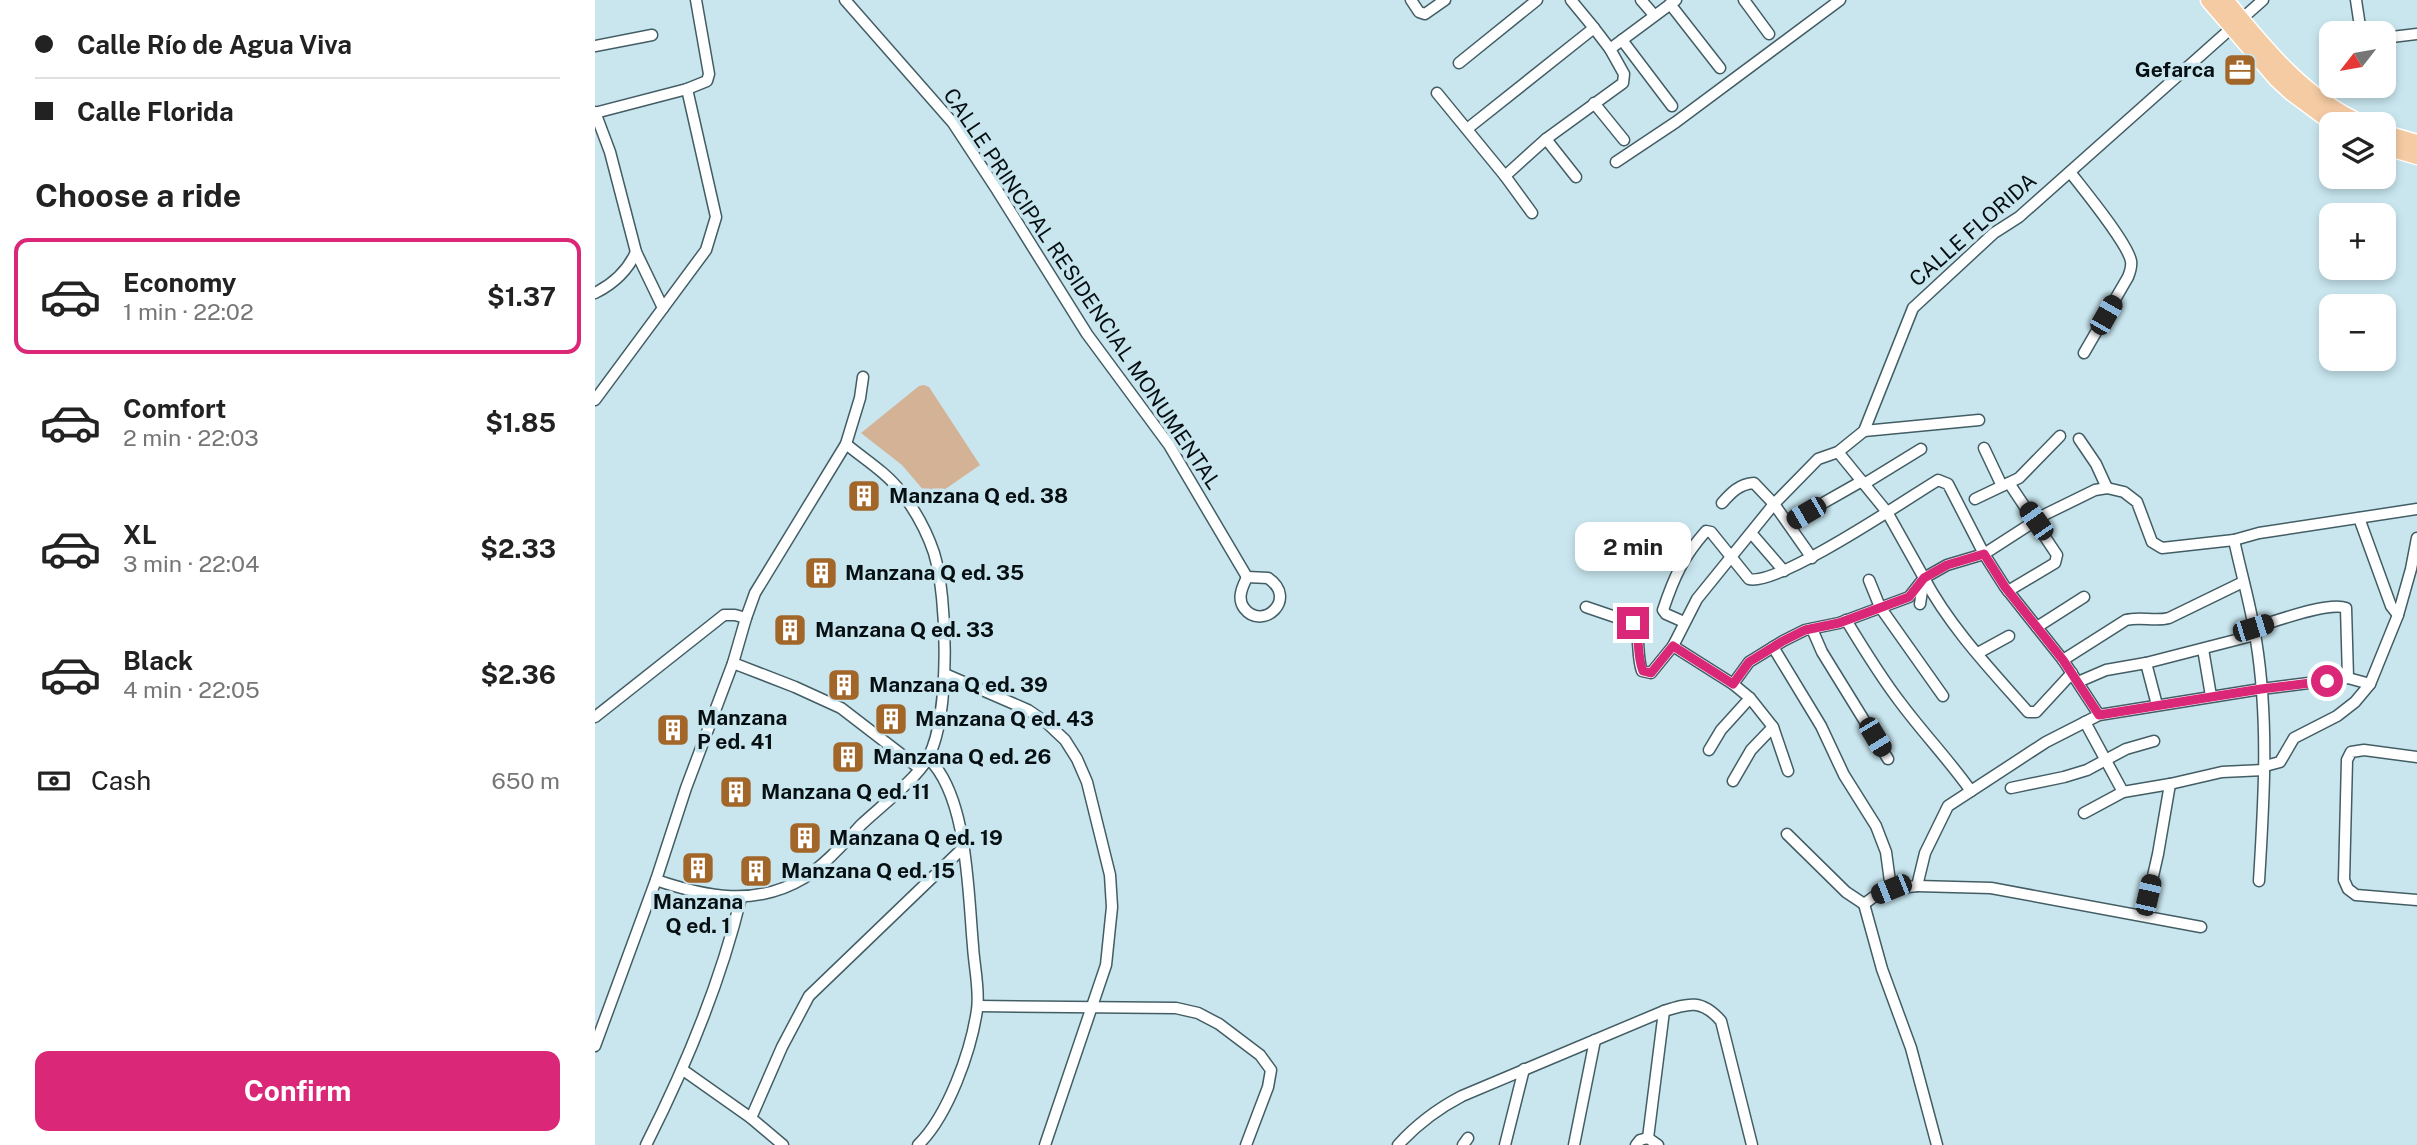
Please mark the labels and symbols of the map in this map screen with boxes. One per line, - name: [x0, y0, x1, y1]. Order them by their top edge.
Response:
- north arrow: [2319, 21, 2396, 98]
- office icon: Gefarca: [2221, 51, 2259, 89]
- place label: Gefarca: [2135, 57, 2215, 82]
- street label: CALLE PRINCIPAL RESIDENCIAL MONUMENTAL: [938, 83, 1227, 494]
- street label: CALLE FLORIDA: [1904, 168, 2041, 292]
- car: [2087, 292, 2126, 338]
- building icon: Manzana Q ed. 38: [845, 477, 883, 515]
- place label: Manzana Q ed. 38: [889, 483, 1068, 508]
- car: [1783, 493, 1830, 533]
- car: [2016, 498, 2057, 544]
- callout: 2 min: [1575, 522, 1691, 570]
- building icon: Manzana Q ed. 35: [802, 554, 840, 592]
- place label: Manzana Q ed. 35: [845, 560, 1024, 585]
- route end: [1617, 607, 1649, 639]
- building icon: Manzana Q ed. 33: [771, 611, 809, 649]
- car: [2230, 612, 2277, 644]
- place label: Manzana Q ed. 33: [815, 617, 994, 642]
- route start: [2311, 665, 2343, 697]
- building icon: Manzana Q ed. 39: [825, 666, 863, 704]
- place label: Manzana Q ed. 39: [869, 672, 1048, 697]
- building icon: Manzana Q ed. 43: [872, 700, 910, 738]
- place label: Manzana P ed. 41: [697, 705, 787, 754]
- place label: Manzana Q ed. 43: [915, 706, 1094, 731]
- building icon: Manzana P ed. 41: [654, 711, 692, 749]
- car: [1856, 714, 1895, 760]
- building icon: Manzana Q ed. 26: [829, 738, 867, 776]
- place label: Manzana Q ed. 26: [873, 744, 1051, 769]
- building icon: Manzana Q ed. 11: [717, 773, 755, 811]
- place label: Manzana Q ed. 11: [761, 779, 930, 804]
- building icon: Manzana Q ed. 19: [786, 819, 824, 857]
- place label: Manzana Q ed. 19: [829, 825, 1003, 850]
- building icon: Manzana Q ed. 1: [679, 849, 717, 887]
- building icon: Manzana Q ed. 15: [737, 852, 775, 890]
- place label: Manzana Q ed. 15: [781, 858, 955, 883]
- car: [1868, 871, 1915, 907]
- car: [2134, 872, 2163, 918]
- place label: Manzana Q ed. 1: [653, 889, 743, 938]

